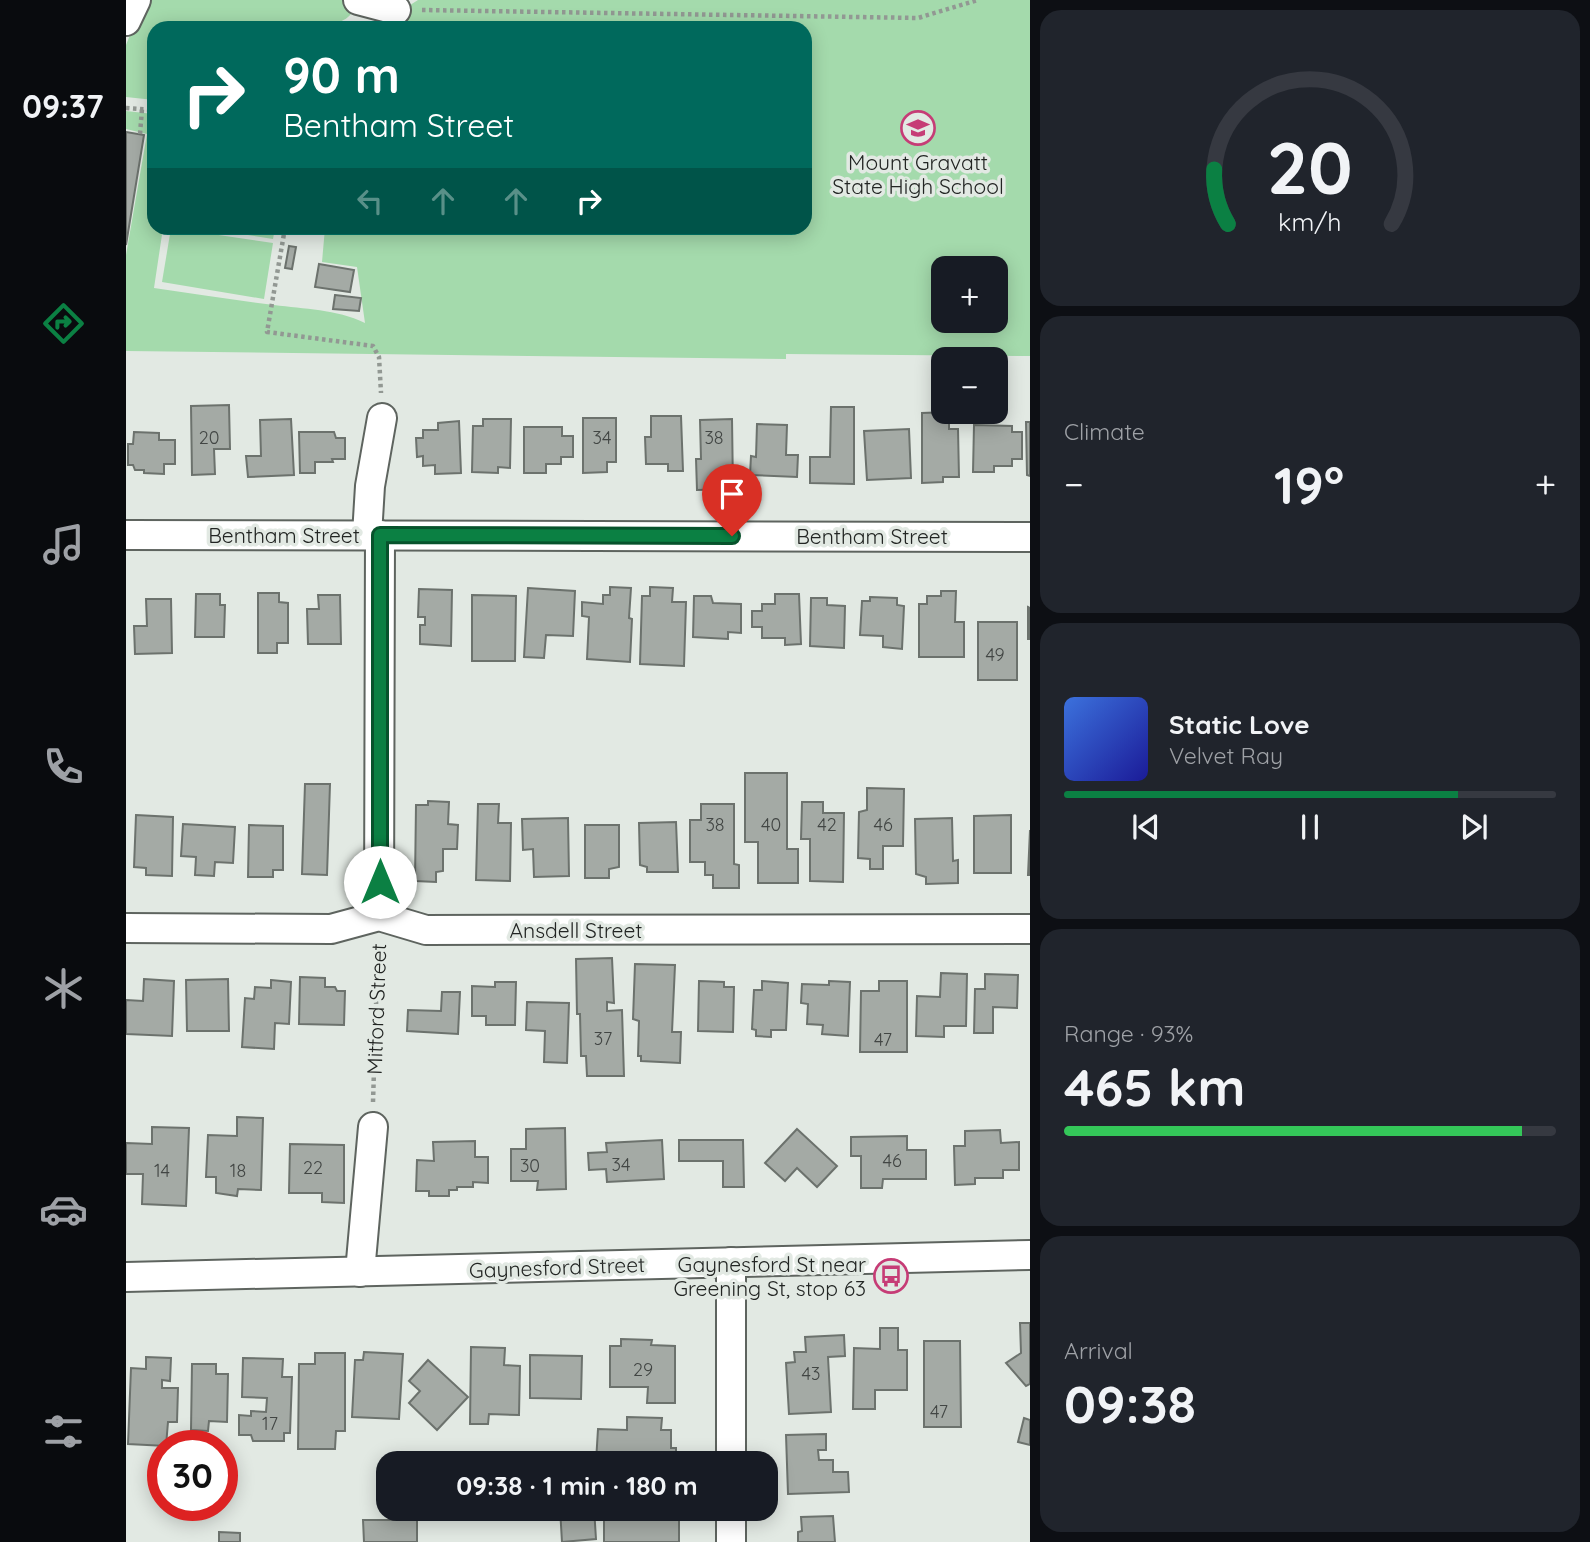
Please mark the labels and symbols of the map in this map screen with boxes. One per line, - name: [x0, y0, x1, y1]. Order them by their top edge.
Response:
- school or university icon: Mount Gravatt State High School: [899, 109, 937, 147]
- place label: Mount Gravatt State High School: [832, 149, 1004, 199]
- house number: 20: [199, 426, 219, 449]
- house number: 34: [593, 426, 611, 449]
- house number: 38: [704, 426, 724, 449]
- pin: [702, 464, 762, 536]
- street label: Bentham Street: [208, 522, 360, 548]
- street label: Bentham Street: [796, 523, 948, 549]
- house number: 49: [985, 643, 1005, 666]
- house number: 38: [705, 813, 725, 836]
- house number: 40: [761, 813, 781, 836]
- house number: 42: [817, 813, 837, 836]
- house number: 46: [873, 813, 893, 836]
- position arrow: [343, 845, 417, 919]
- street label: Ansdell Street: [510, 917, 642, 943]
- street label: Mitford Street: [361, 943, 391, 1075]
- house number: 37: [594, 1027, 612, 1050]
- house number: 47: [874, 1028, 892, 1051]
- house number: 46: [882, 1149, 902, 1172]
- house number: 34: [612, 1153, 630, 1176]
- house number: 30: [520, 1154, 540, 1177]
- house number: 22: [303, 1156, 323, 1179]
- house number: 14: [154, 1159, 170, 1182]
- house number: 18: [230, 1159, 246, 1182]
- street label: Gaynesford Street: [468, 1251, 646, 1283]
- place label: Gaynesford St near Greening St, stop 63: [673, 1251, 866, 1301]
- bus stop icon: Gaynesford St near Greening St, stop 63: [872, 1257, 910, 1295]
- house number: 29: [633, 1358, 653, 1381]
- house number: 43: [802, 1362, 820, 1385]
- house number: 47: [930, 1400, 948, 1423]
- house number: 17: [262, 1412, 278, 1435]
- speed limit sign: 30: [147, 1430, 238, 1521]

